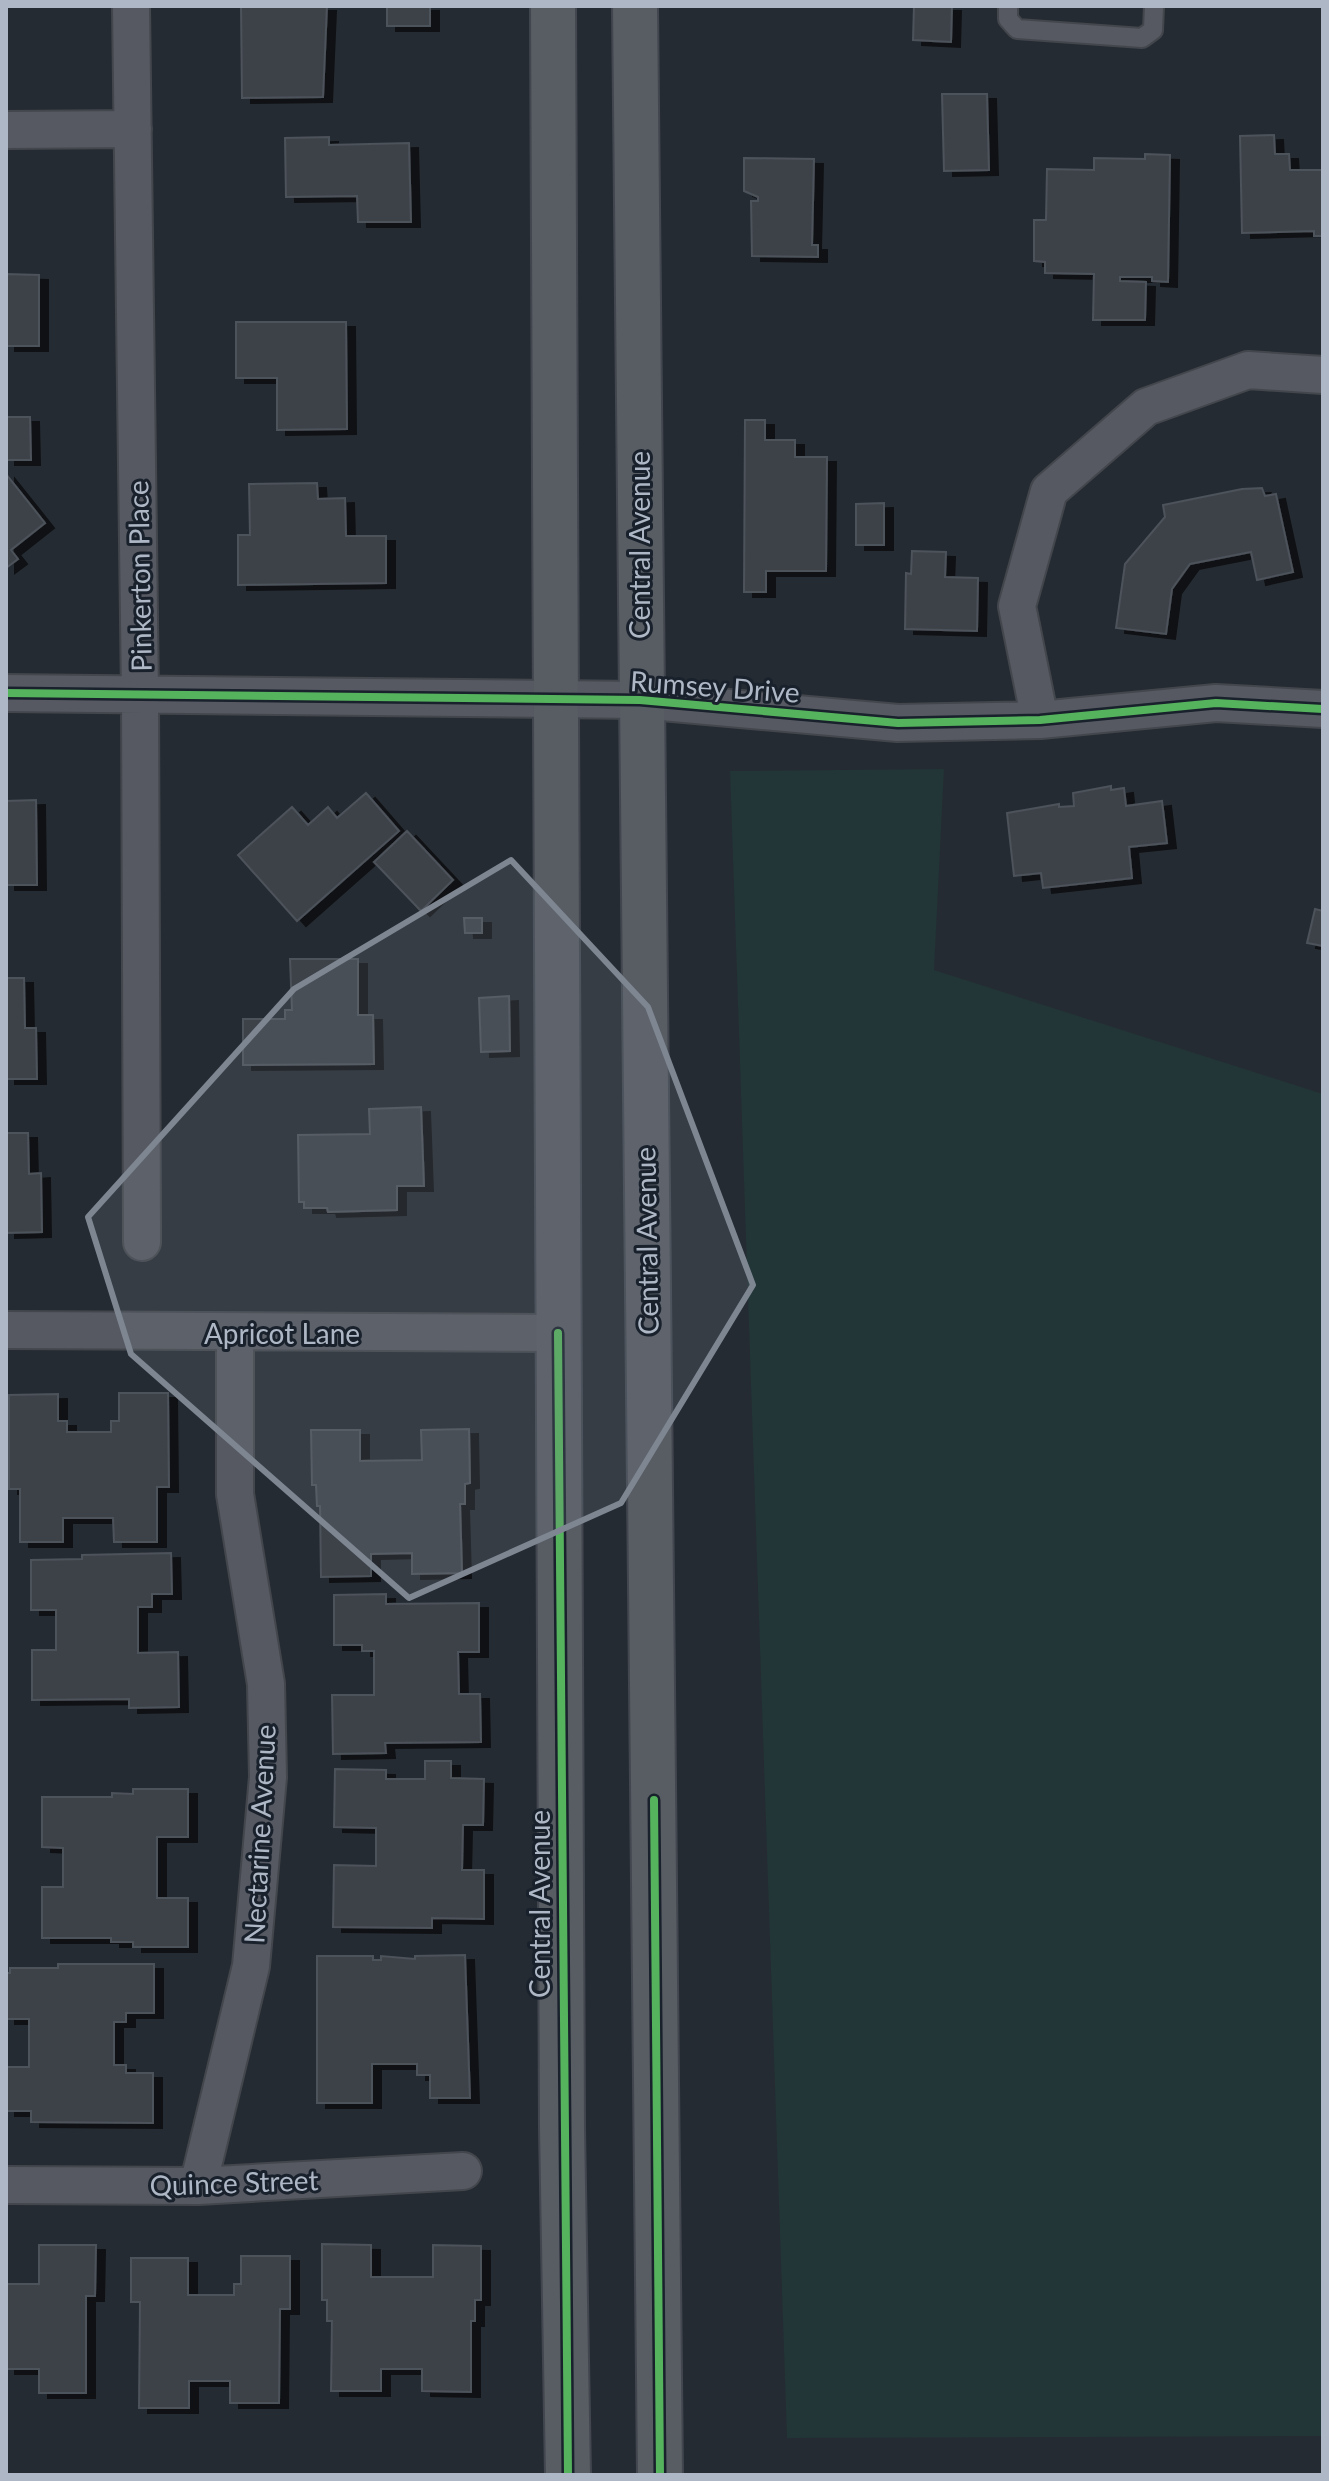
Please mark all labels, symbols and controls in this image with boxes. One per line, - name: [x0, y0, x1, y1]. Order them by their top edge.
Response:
- street label: Central Avenue: [622, 451, 656, 639]
- street label: Pinkerton Place: [120, 480, 158, 672]
- street label: Rumsey Drive: [629, 663, 801, 709]
- street label: Central Avenue: [627, 1147, 665, 1335]
- street label: Apricot Lane: [204, 1316, 360, 1350]
- street label: Nectarine Avenue: [236, 1724, 282, 1944]
- street label: Central Avenue: [522, 1810, 556, 1998]
- street label: Quince Street: [149, 2162, 319, 2202]

